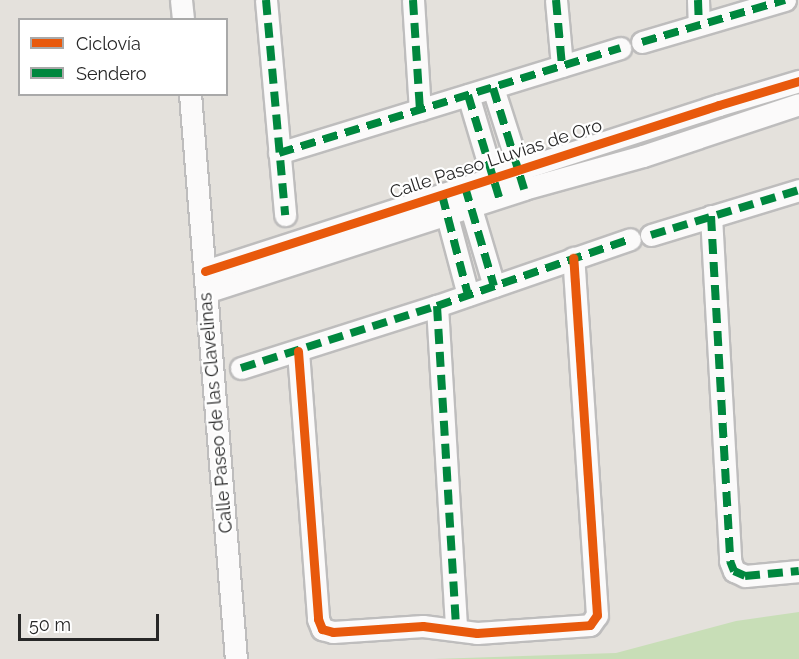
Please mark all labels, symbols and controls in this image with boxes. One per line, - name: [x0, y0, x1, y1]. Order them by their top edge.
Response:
- legend: [18, 18, 228, 96]
- text: Ciclovía: [76, 33, 141, 54]
- text: Sendero: [76, 63, 147, 84]
- street label: Calle Paseo Lluvias de Oro: [387, 114, 605, 204]
- street label: Calle Paseo de las Clavelinas: [195, 292, 237, 534]
- scale bar: [21, 602, 162, 640]
- text: 50 m: [29, 614, 71, 635]

